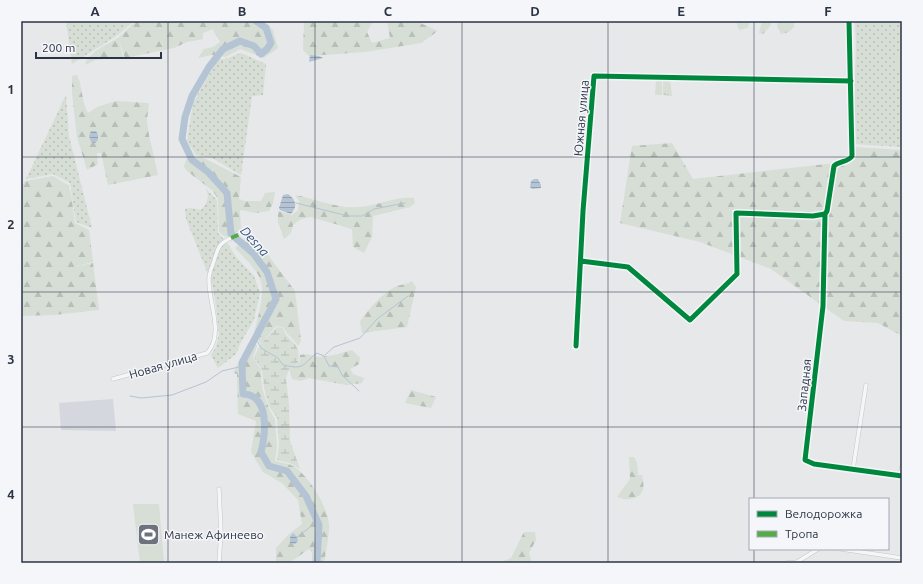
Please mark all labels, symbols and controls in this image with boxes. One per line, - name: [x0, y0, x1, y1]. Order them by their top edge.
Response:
- text: A: [90, 4, 100, 18]
- text: B: [238, 4, 247, 18]
- text: C: [384, 4, 393, 18]
- text: D: [530, 4, 540, 18]
- text: E: [677, 4, 685, 18]
- text: F: [824, 4, 832, 18]
- scale bar: [36, 34, 161, 60]
- text: 200 m: [42, 41, 75, 54]
- street label: Южная улица: [571, 79, 591, 157]
- text: 1: [7, 82, 15, 96]
- text: 2: [7, 217, 15, 231]
- water label: Desna: [238, 223, 272, 259]
- street label: Новая улица: [127, 349, 199, 381]
- text: 3: [7, 352, 15, 366]
- street label: Западная: [795, 358, 813, 412]
- text: 4: [7, 487, 15, 501]
- legend: [749, 498, 889, 550]
- text: Велодорожка: [785, 507, 862, 520]
- sports icon: Манеж Афинеево: [136, 521, 162, 547]
- text: Тропа: [785, 527, 818, 540]
- place label: Манеж Афинеево: [164, 528, 264, 541]

